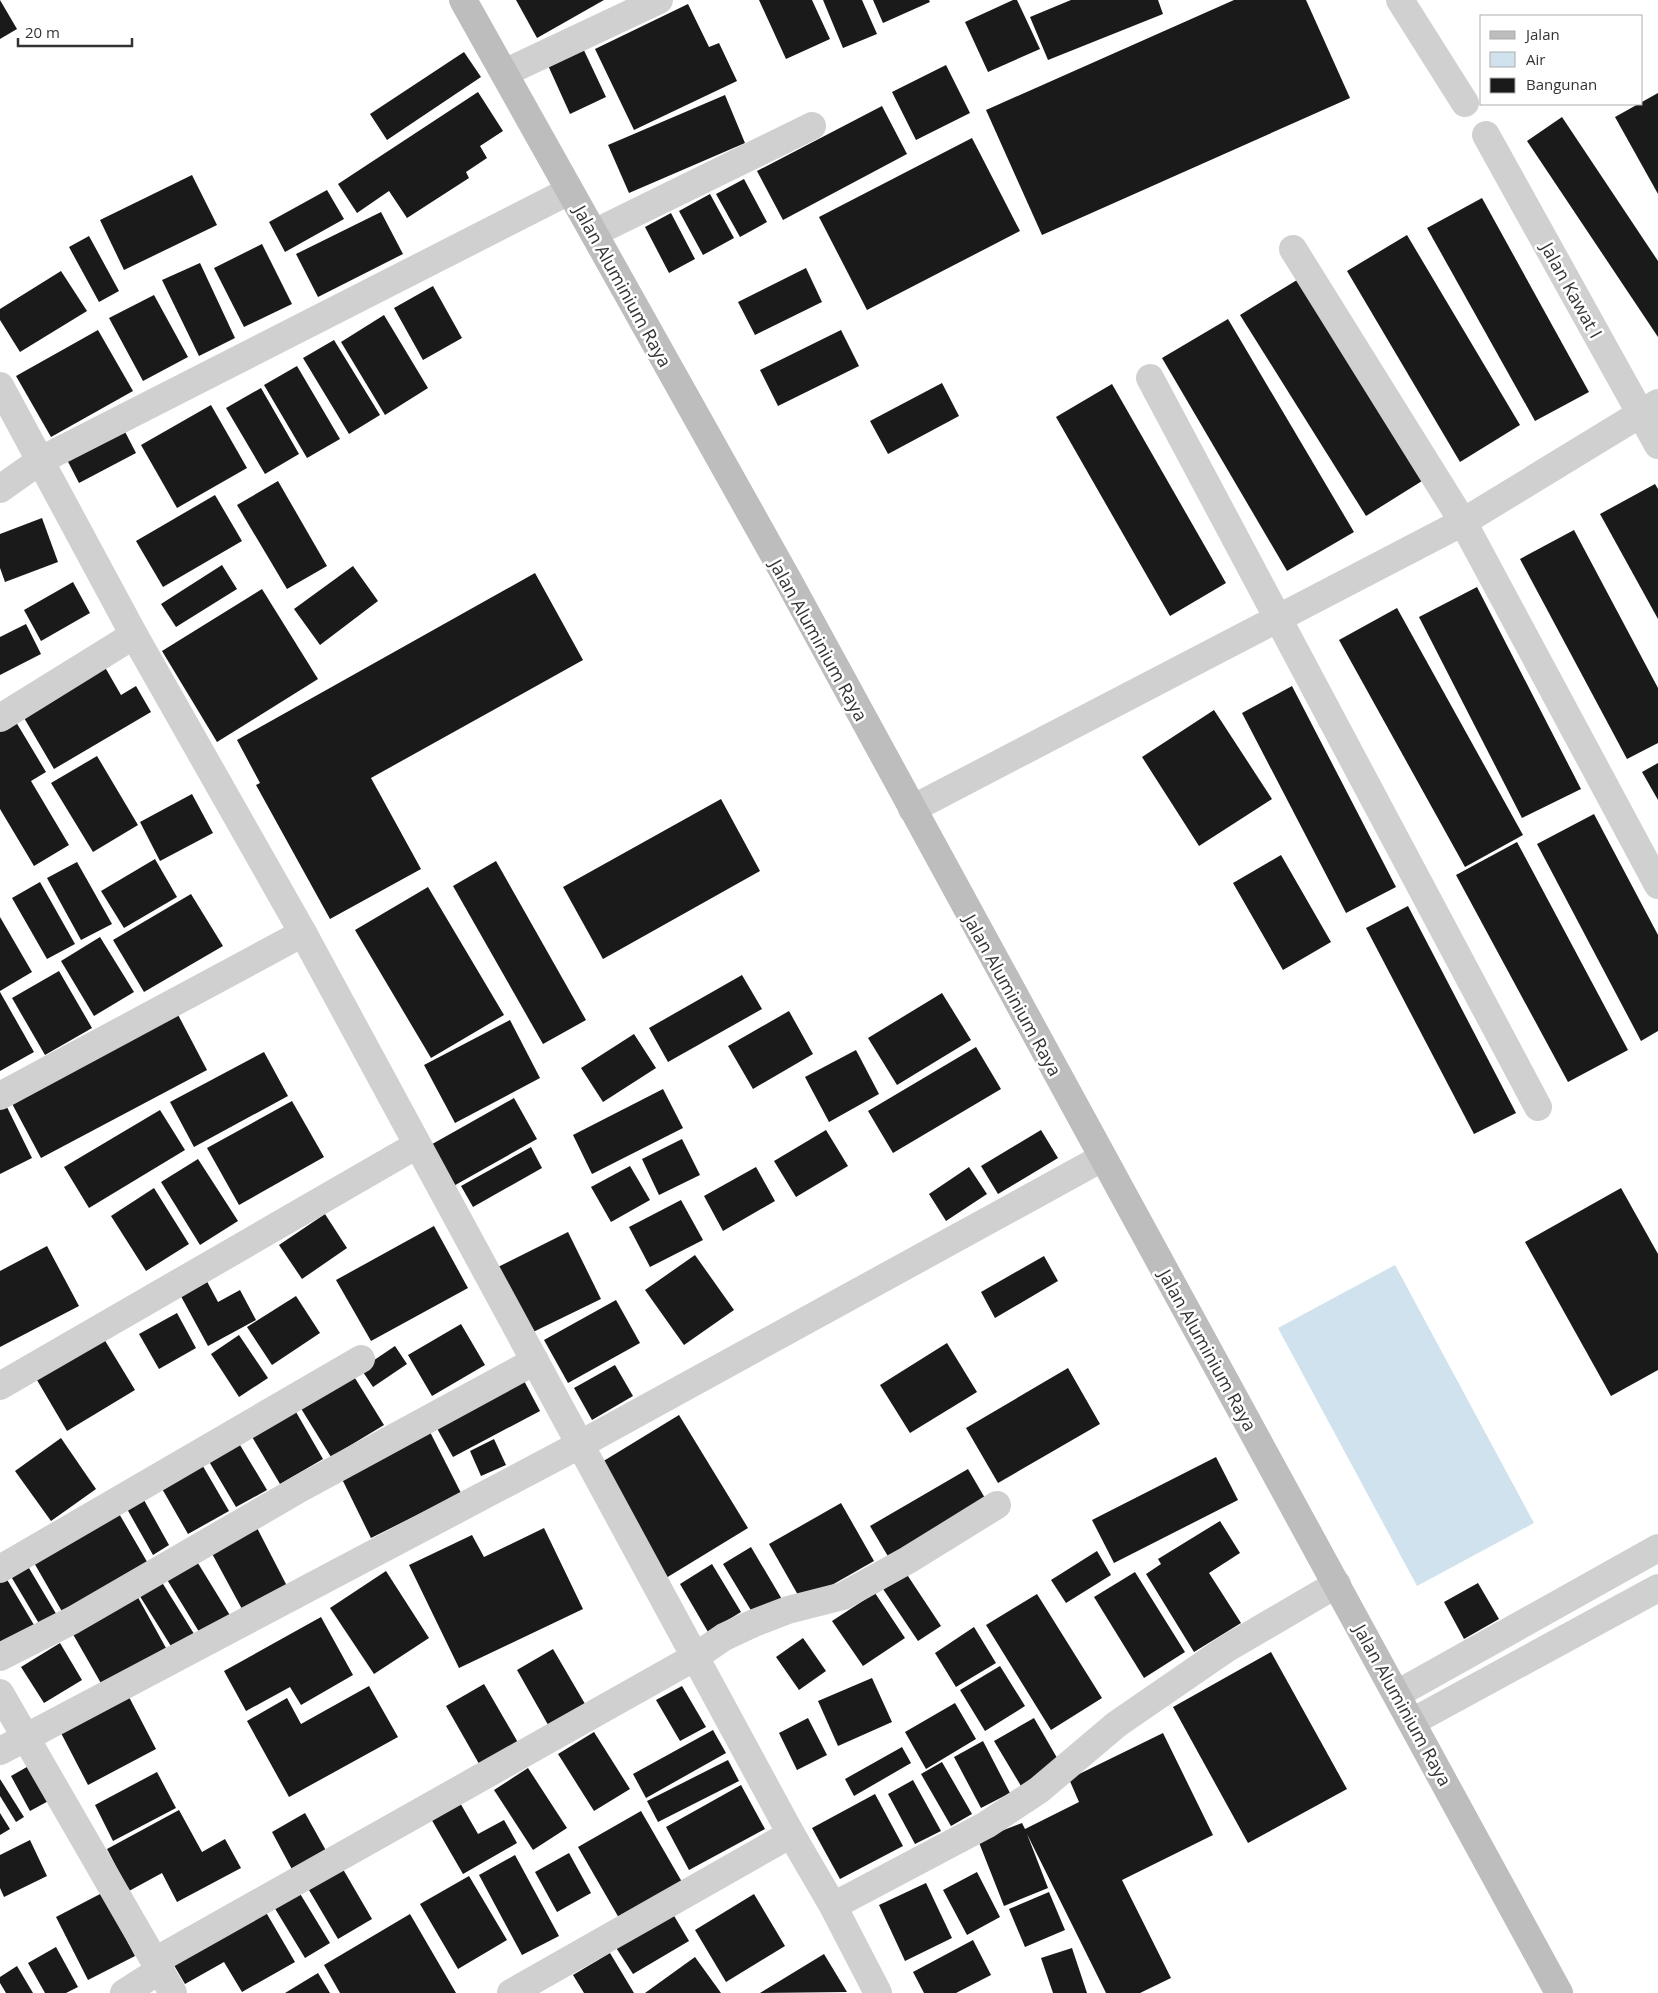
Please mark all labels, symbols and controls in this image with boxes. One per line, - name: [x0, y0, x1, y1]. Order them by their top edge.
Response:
- scale bar: [18, 15, 131, 47]
- legend: [1480, 15, 1643, 105]
- text: 20 m: [25, 22, 60, 42]
- text: Jalan: [1524, 24, 1560, 44]
- text: Air: [1526, 49, 1545, 69]
- text: Bangunan: [1526, 74, 1597, 94]
- street label: Jalan Aluminium Raya: [568, 199, 677, 371]
- street label: Jalan Kawat I: [1535, 236, 1608, 342]
- street label: Jalan Aluminium Raya: [764, 553, 873, 725]
- street label: Jalan Aluminium Raya: [958, 908, 1067, 1080]
- street label: Jalan Aluminium Raya: [1153, 1263, 1262, 1435]
- street label: Jalan Aluminium Raya: [1348, 1618, 1457, 1790]

